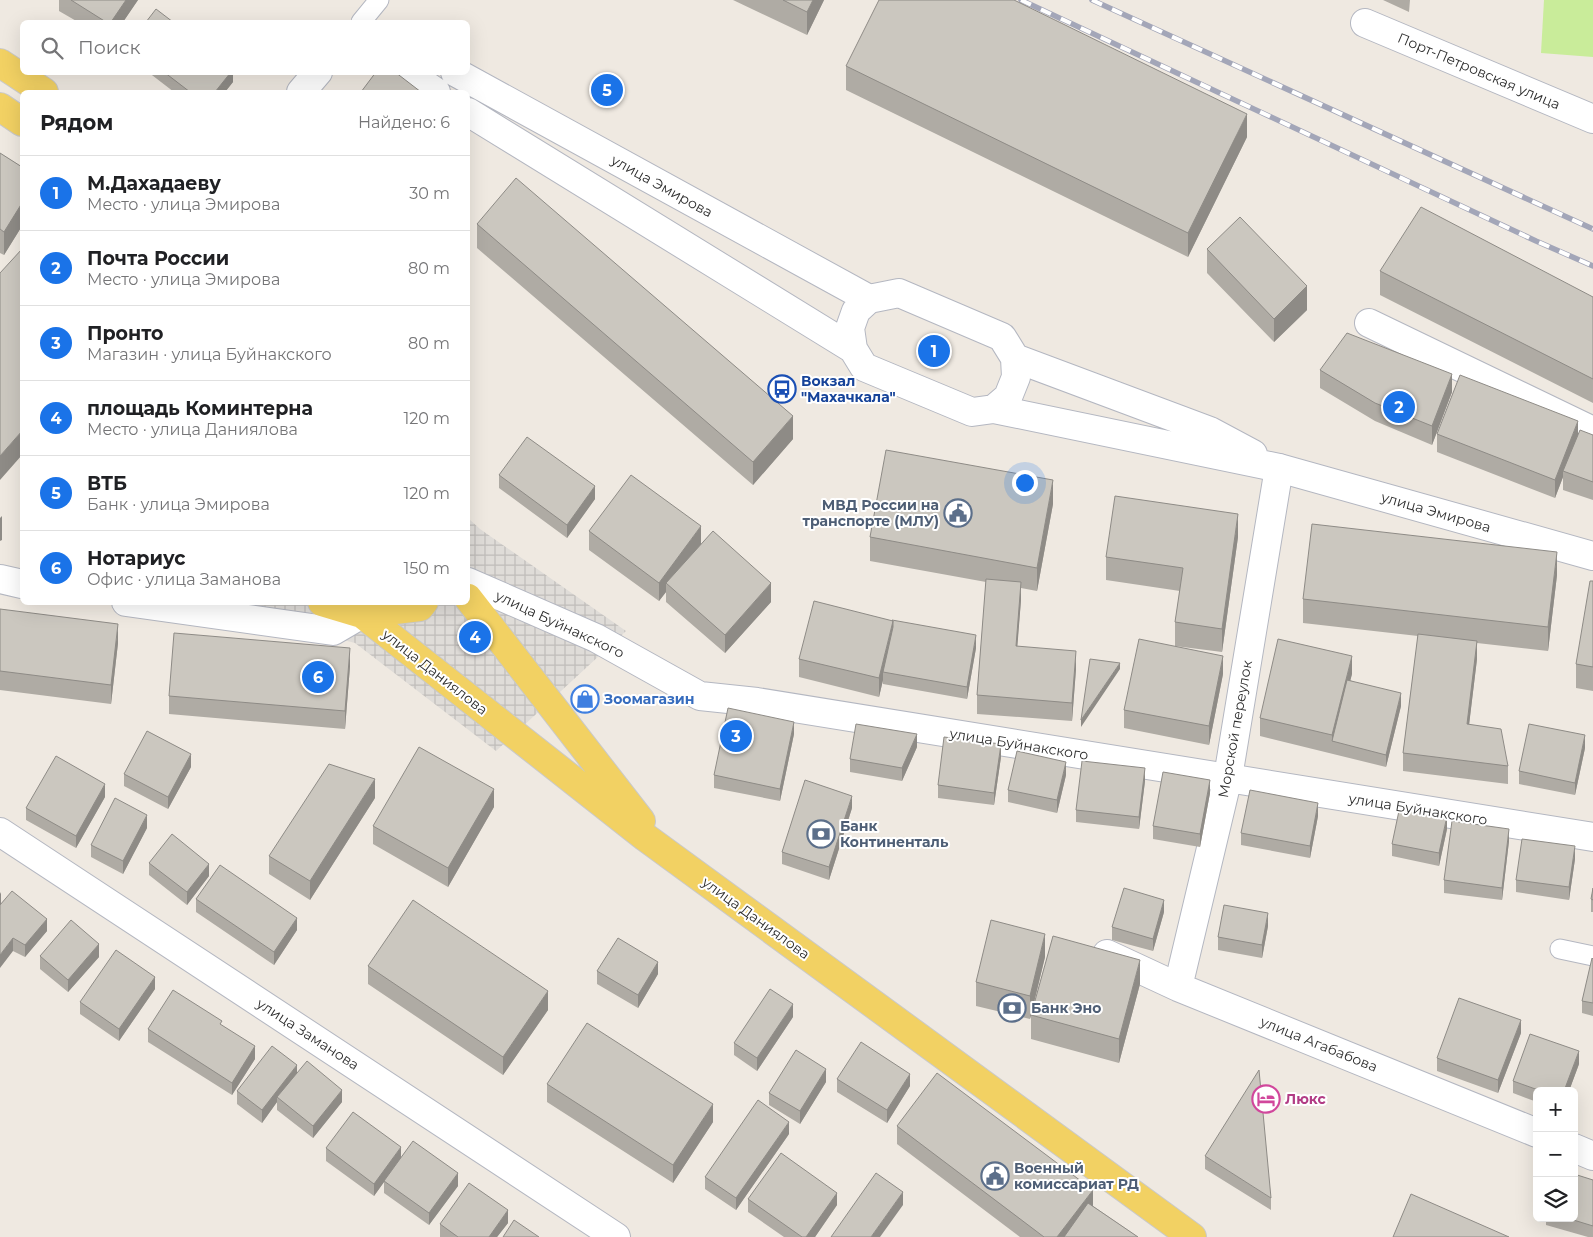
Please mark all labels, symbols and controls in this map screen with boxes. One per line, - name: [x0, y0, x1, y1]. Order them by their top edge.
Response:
- search box: [20, 20, 470, 75]
- street label: Порт-Петровская улица: [1395, 29, 1563, 113]
- icon: search: [38, 34, 66, 62]
- text: Поиск: [78, 36, 141, 59]
- pin: 5: [591, 71, 623, 109]
- text: Рядом: [40, 110, 113, 135]
- text: Найдено: 6: [358, 113, 450, 132]
- street label: улица Эмирова: [607, 150, 716, 221]
- text: М.Дахадаеву: [87, 172, 221, 195]
- text: 1: [53, 184, 59, 203]
- text: 30 m: [409, 184, 450, 203]
- text: Место · улица Эмирова: [87, 195, 280, 214]
- text: Почта России: [87, 247, 229, 270]
- text: 2: [51, 259, 61, 278]
- text: 80 m: [408, 259, 450, 278]
- text: Место · улица Эмирова: [87, 270, 280, 289]
- text: Пронто: [87, 322, 163, 345]
- pin: 1: [918, 332, 950, 370]
- text: 3: [51, 334, 61, 353]
- text: 80 m: [408, 334, 450, 353]
- text: Магазин · улица Буйнакского: [87, 345, 332, 364]
- place label: Вокзал "Махачкала": [801, 372, 896, 406]
- bus stop icon: Вокзал "Махачкала": [767, 374, 797, 404]
- pin: 2: [1383, 388, 1415, 426]
- text: площадь Коминтерна: [87, 397, 313, 420]
- text: 4: [50, 409, 62, 428]
- text: 120 m: [403, 409, 450, 428]
- text: Место · улица Даниялова: [87, 420, 298, 439]
- your location: [1012, 470, 1038, 496]
- text: ВТБ: [87, 472, 127, 495]
- text: 5: [51, 484, 61, 503]
- text: 120 m: [403, 484, 450, 503]
- street label: улица Эмирова: [1378, 487, 1493, 536]
- text: Банк · улица Эмирова: [87, 495, 270, 514]
- place label: МВД России на транспорте (МЛУ): [802, 496, 939, 530]
- public building icon: МВД России на транспорте (МЛУ): [943, 498, 973, 528]
- text: Нотариус: [87, 547, 186, 570]
- text: 6: [51, 559, 61, 578]
- text: 150 m: [403, 559, 450, 578]
- text: Офис · улица Заманова: [87, 570, 281, 589]
- street label: улица Буйнакского: [492, 586, 627, 662]
- pin: 4: [459, 618, 491, 656]
- street label: улица Даниялова: [378, 625, 491, 719]
- pin: 6: [302, 658, 334, 696]
- street label: Морской переулок: [1214, 659, 1256, 799]
- shop icon: Зоомагазин: [570, 684, 600, 714]
- place label: Зоомагазин: [603, 690, 694, 708]
- pin: 3: [720, 717, 752, 755]
- street label: улица Буйнакского: [947, 724, 1090, 764]
- street label: улица Буйнакского: [1346, 789, 1489, 829]
- place label: Банк Континенталь: [840, 817, 949, 851]
- bank icon: Банк Континенталь: [806, 819, 836, 849]
- street label: улица Даниялова: [698, 872, 813, 963]
- bank icon: Банк Эно: [997, 993, 1027, 1023]
- street label: улица Заманова: [253, 994, 363, 1074]
- place label: Банк Эно: [1031, 999, 1101, 1017]
- street label: улица Агабабова: [1257, 1012, 1380, 1076]
- hotel icon: Люкс: [1251, 1084, 1281, 1114]
- map controls: [1533, 1087, 1578, 1222]
- button: +: [1533, 1087, 1578, 1132]
- place label: Люкс: [1285, 1090, 1327, 1108]
- button: −: [1533, 1132, 1578, 1177]
- place label: Военный комиссариат РД: [1014, 1159, 1139, 1193]
- public building icon: Военный комиссариат РД: [980, 1161, 1010, 1191]
- button: layers: [1533, 1177, 1578, 1222]

